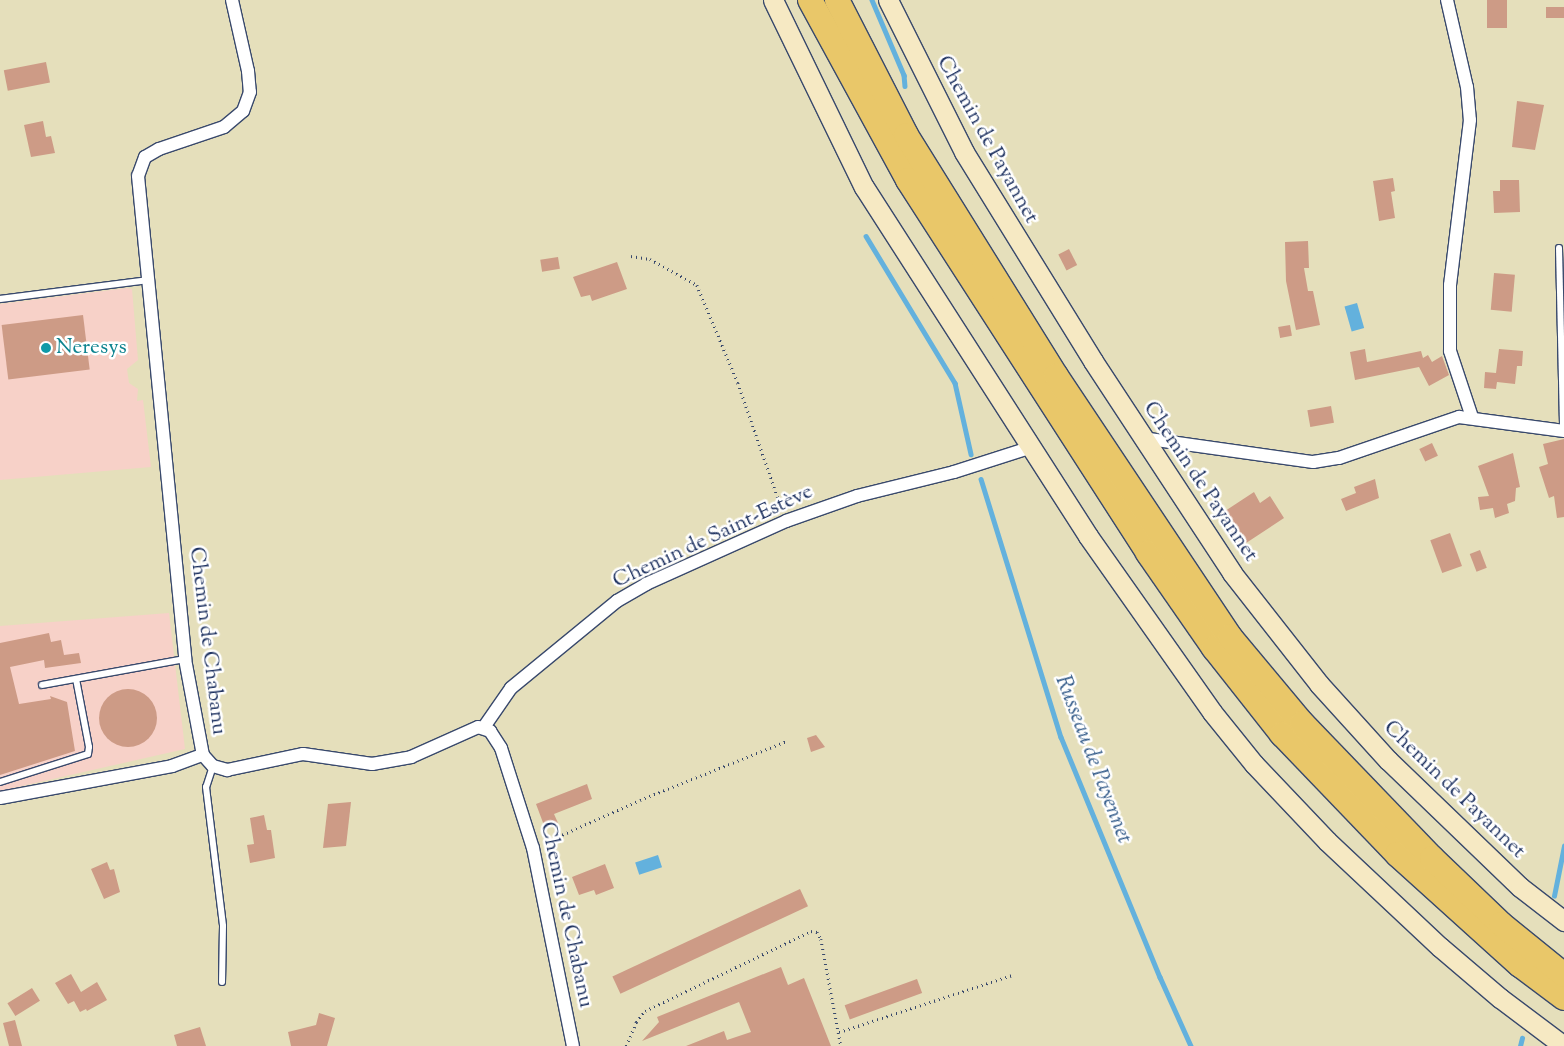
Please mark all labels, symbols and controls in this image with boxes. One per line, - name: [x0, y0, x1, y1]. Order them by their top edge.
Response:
- street label: Chemin de Payannet: [931, 52, 1043, 228]
- place label: Neresys: [56, 335, 127, 361]
- marker: Neresys: [40, 342, 52, 354]
- street label: Chemin de Payannet: [1137, 397, 1263, 567]
- street label: Chemin de Saint-Estève: [609, 480, 817, 594]
- street label: Chemin de Chabanu: [183, 546, 231, 736]
- water label: Russeau de Payennet: [1048, 672, 1136, 848]
- street label: Chemin de Payannet: [1378, 716, 1530, 864]
- street label: Chemin de Chabanu: [534, 820, 598, 1010]

